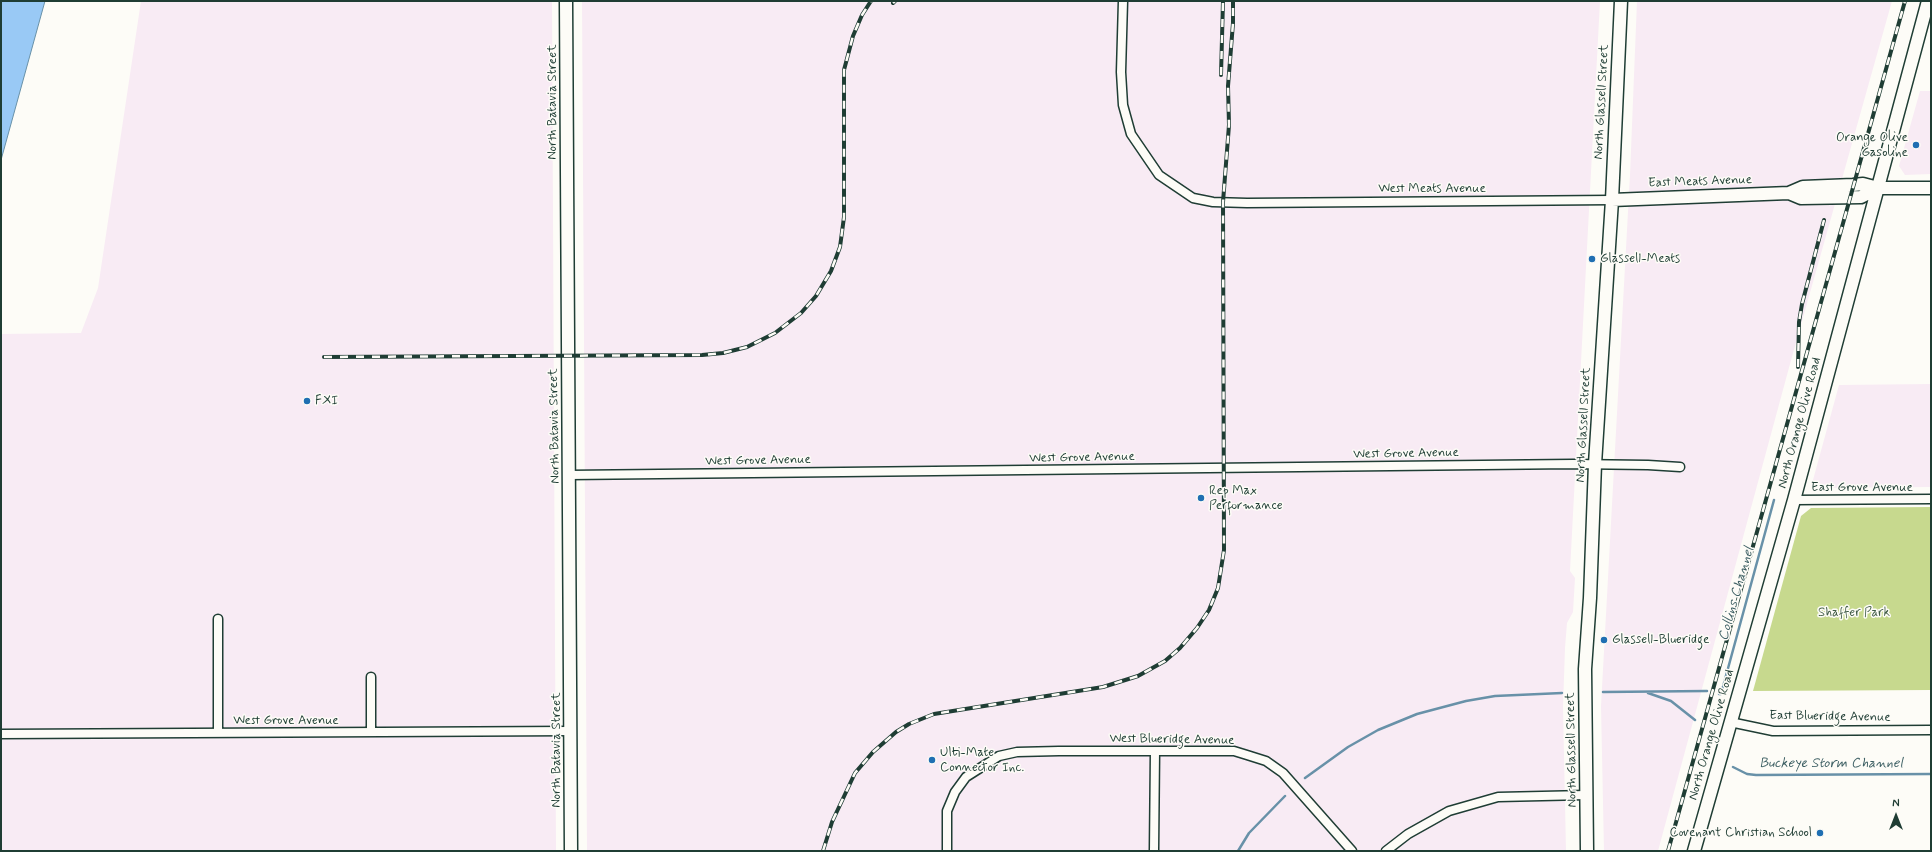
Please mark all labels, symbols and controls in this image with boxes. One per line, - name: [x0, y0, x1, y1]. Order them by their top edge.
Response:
- street label: North Batavia Street: [545, 44, 561, 160]
- street label: North Glassell Street: [1591, 44, 1613, 160]
- place label: Orange Olive Gasoline: [1836, 130, 1908, 161]
- marker: Orange Olive Gasoline: [1911, 140, 1921, 150]
- street label: East Meats Avenue: [1648, 172, 1752, 192]
- street label: West Meats Avenue: [1378, 181, 1486, 197]
- place label: Glassell-Meats: [1600, 251, 1680, 267]
- marker: Glassell-Meats: [1587, 254, 1597, 264]
- street label: North Orange Olive Road: [1775, 356, 1825, 490]
- street label: North Glassell Street: [1573, 367, 1595, 483]
- street label: North Batavia Street: [546, 368, 564, 484]
- place label: FXI: [315, 393, 338, 409]
- marker: FXI: [302, 396, 312, 406]
- street label: West Grove Avenue: [1353, 445, 1459, 463]
- street label: West Grove Avenue: [1029, 449, 1135, 467]
- street label: West Grove Avenue: [705, 452, 811, 470]
- street label: East Grove Avenue: [1811, 480, 1913, 496]
- place label: Rep Max Performance: [1209, 483, 1283, 514]
- marker: Rep Max Performance: [1196, 493, 1206, 503]
- water label: Collins Channel: [1716, 545, 1758, 643]
- park label: Shaffer Park: [1818, 605, 1890, 621]
- place label: Glassell-Blueridge: [1612, 632, 1709, 648]
- marker: Glassell-Blueridge: [1599, 635, 1609, 645]
- street label: North Orange Olive Road: [1686, 668, 1738, 802]
- street label: North Batavia Street: [549, 692, 565, 808]
- street label: North Glassell Street: [1563, 692, 1581, 808]
- street label: East Blueridge Avenue: [1769, 708, 1891, 726]
- street label: West Grove Avenue: [233, 713, 339, 729]
- street label: West Blueridge Avenue: [1109, 731, 1235, 749]
- place label: Ulti-Mate Connector Inc.: [940, 745, 1024, 776]
- marker: Ulti-Mate Connector Inc.: [927, 755, 937, 765]
- water label: Buckeye Storm Channel: [1759, 756, 1903, 772]
- north arrow: [1876, 796, 1916, 836]
- text: N: [1892, 797, 1900, 811]
- place label: Covenant Christian School: [1670, 825, 1812, 841]
- marker: Covenant Christian School: [1815, 828, 1825, 838]

